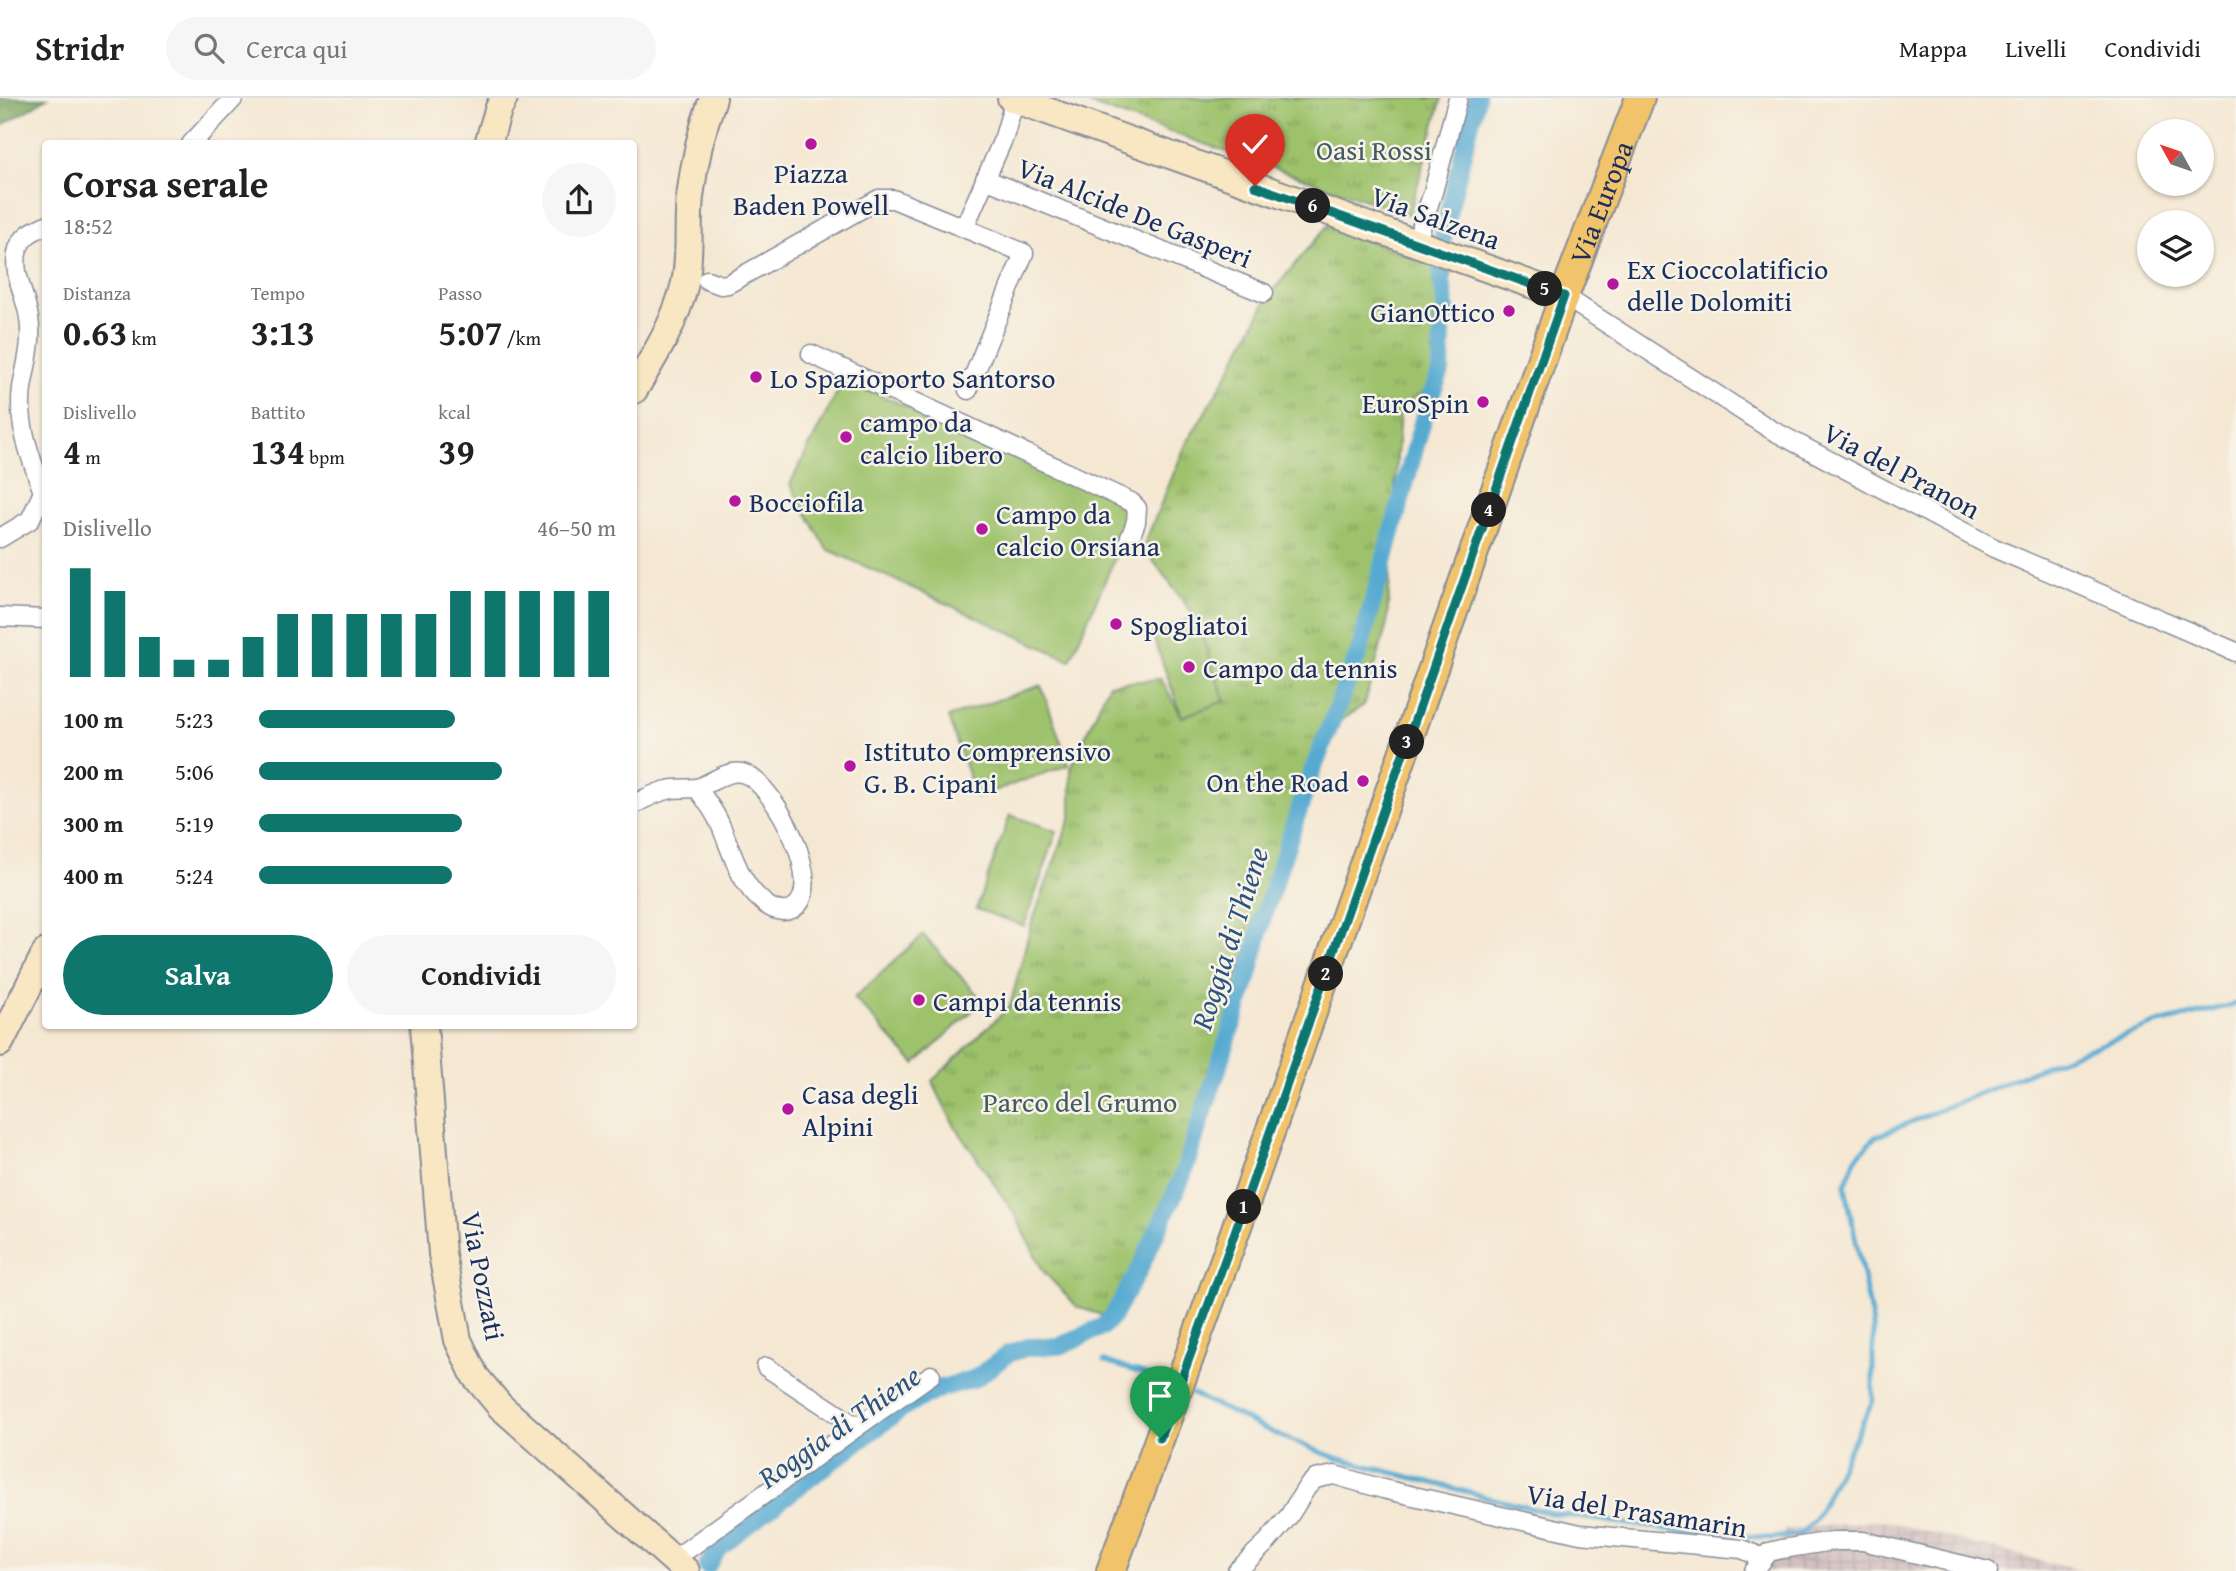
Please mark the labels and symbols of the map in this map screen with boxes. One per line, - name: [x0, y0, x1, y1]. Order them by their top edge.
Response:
- pin: [1225, 114, 1285, 186]
- north arrow: [2137, 119, 2214, 196]
- park label: Oasi Rossi: [1316, 129, 1432, 170]
- street label: Via Europa: [1558, 134, 1643, 269]
- marker: Piazza Baden Powell: [803, 136, 819, 152]
- street label: Via Alcide De Gasperi: [1012, 146, 1259, 278]
- place label: Piazza Baden Powell: [733, 152, 889, 225]
- street label: Via Salzena: [1366, 175, 1507, 260]
- pin: 6: [1296, 188, 1330, 224]
- place label: Ex Cioccolatificio delle Dolomiti: [1627, 248, 1828, 321]
- pin: 5: [1528, 272, 1562, 306]
- marker: Ex Cioccolatificio delle Dolomiti: [1605, 276, 1621, 292]
- place label: GianOttico: [1370, 291, 1495, 332]
- marker: GianOttico: [1501, 303, 1517, 319]
- place label: Lo Spazioporto Santorso: [770, 357, 1056, 398]
- marker: Lo Spazioporto Santorso: [748, 369, 764, 385]
- place label: EuroSpin: [1362, 382, 1469, 423]
- marker: EuroSpin: [1475, 394, 1491, 410]
- place label: campo da calcio libero: [860, 401, 1003, 474]
- street label: Via del Pranon: [1816, 411, 1988, 529]
- marker: campo da calcio libero: [838, 429, 854, 445]
- place label: Bocciofila: [749, 481, 865, 522]
- pin: 4: [1472, 492, 1506, 528]
- marker: Bocciofila: [727, 493, 743, 509]
- place label: Campo da calcio Orsiana: [996, 493, 1161, 566]
- marker: Campo da calcio Orsiana: [974, 521, 990, 537]
- place label: Spogliatoi: [1130, 604, 1248, 645]
- marker: Spogliatoi: [1108, 616, 1124, 632]
- place label: Campo da tennis: [1203, 647, 1398, 688]
- marker: Campo da tennis: [1181, 659, 1197, 675]
- pin: 3: [1390, 724, 1424, 760]
- place label: Istituto Comprensivo G. B. Cipani: [864, 730, 1111, 803]
- marker: Istituto Comprensivo G. B. Cipani: [842, 758, 858, 774]
- place label: On the Road: [1207, 761, 1349, 802]
- marker: On the Road: [1355, 773, 1371, 789]
- water label: Roggia di Thiene: [1178, 841, 1279, 1036]
- pin: 2: [1308, 956, 1344, 992]
- place label: Campi da tennis: [933, 980, 1121, 1021]
- marker: Campi da tennis: [911, 992, 927, 1008]
- place label: Casa degli Alpini: [802, 1073, 919, 1146]
- park label: Parco del Grumo: [983, 1081, 1177, 1122]
- marker: Casa degli Alpini: [780, 1101, 796, 1117]
- pin: 1: [1226, 1190, 1262, 1224]
- street label: Via Pozzati: [451, 1208, 517, 1344]
- water label: Roggia di Thiene: [748, 1354, 929, 1499]
- pin: [1130, 1366, 1190, 1438]
- street label: Via del Prasamarin: [1524, 1472, 1751, 1548]

